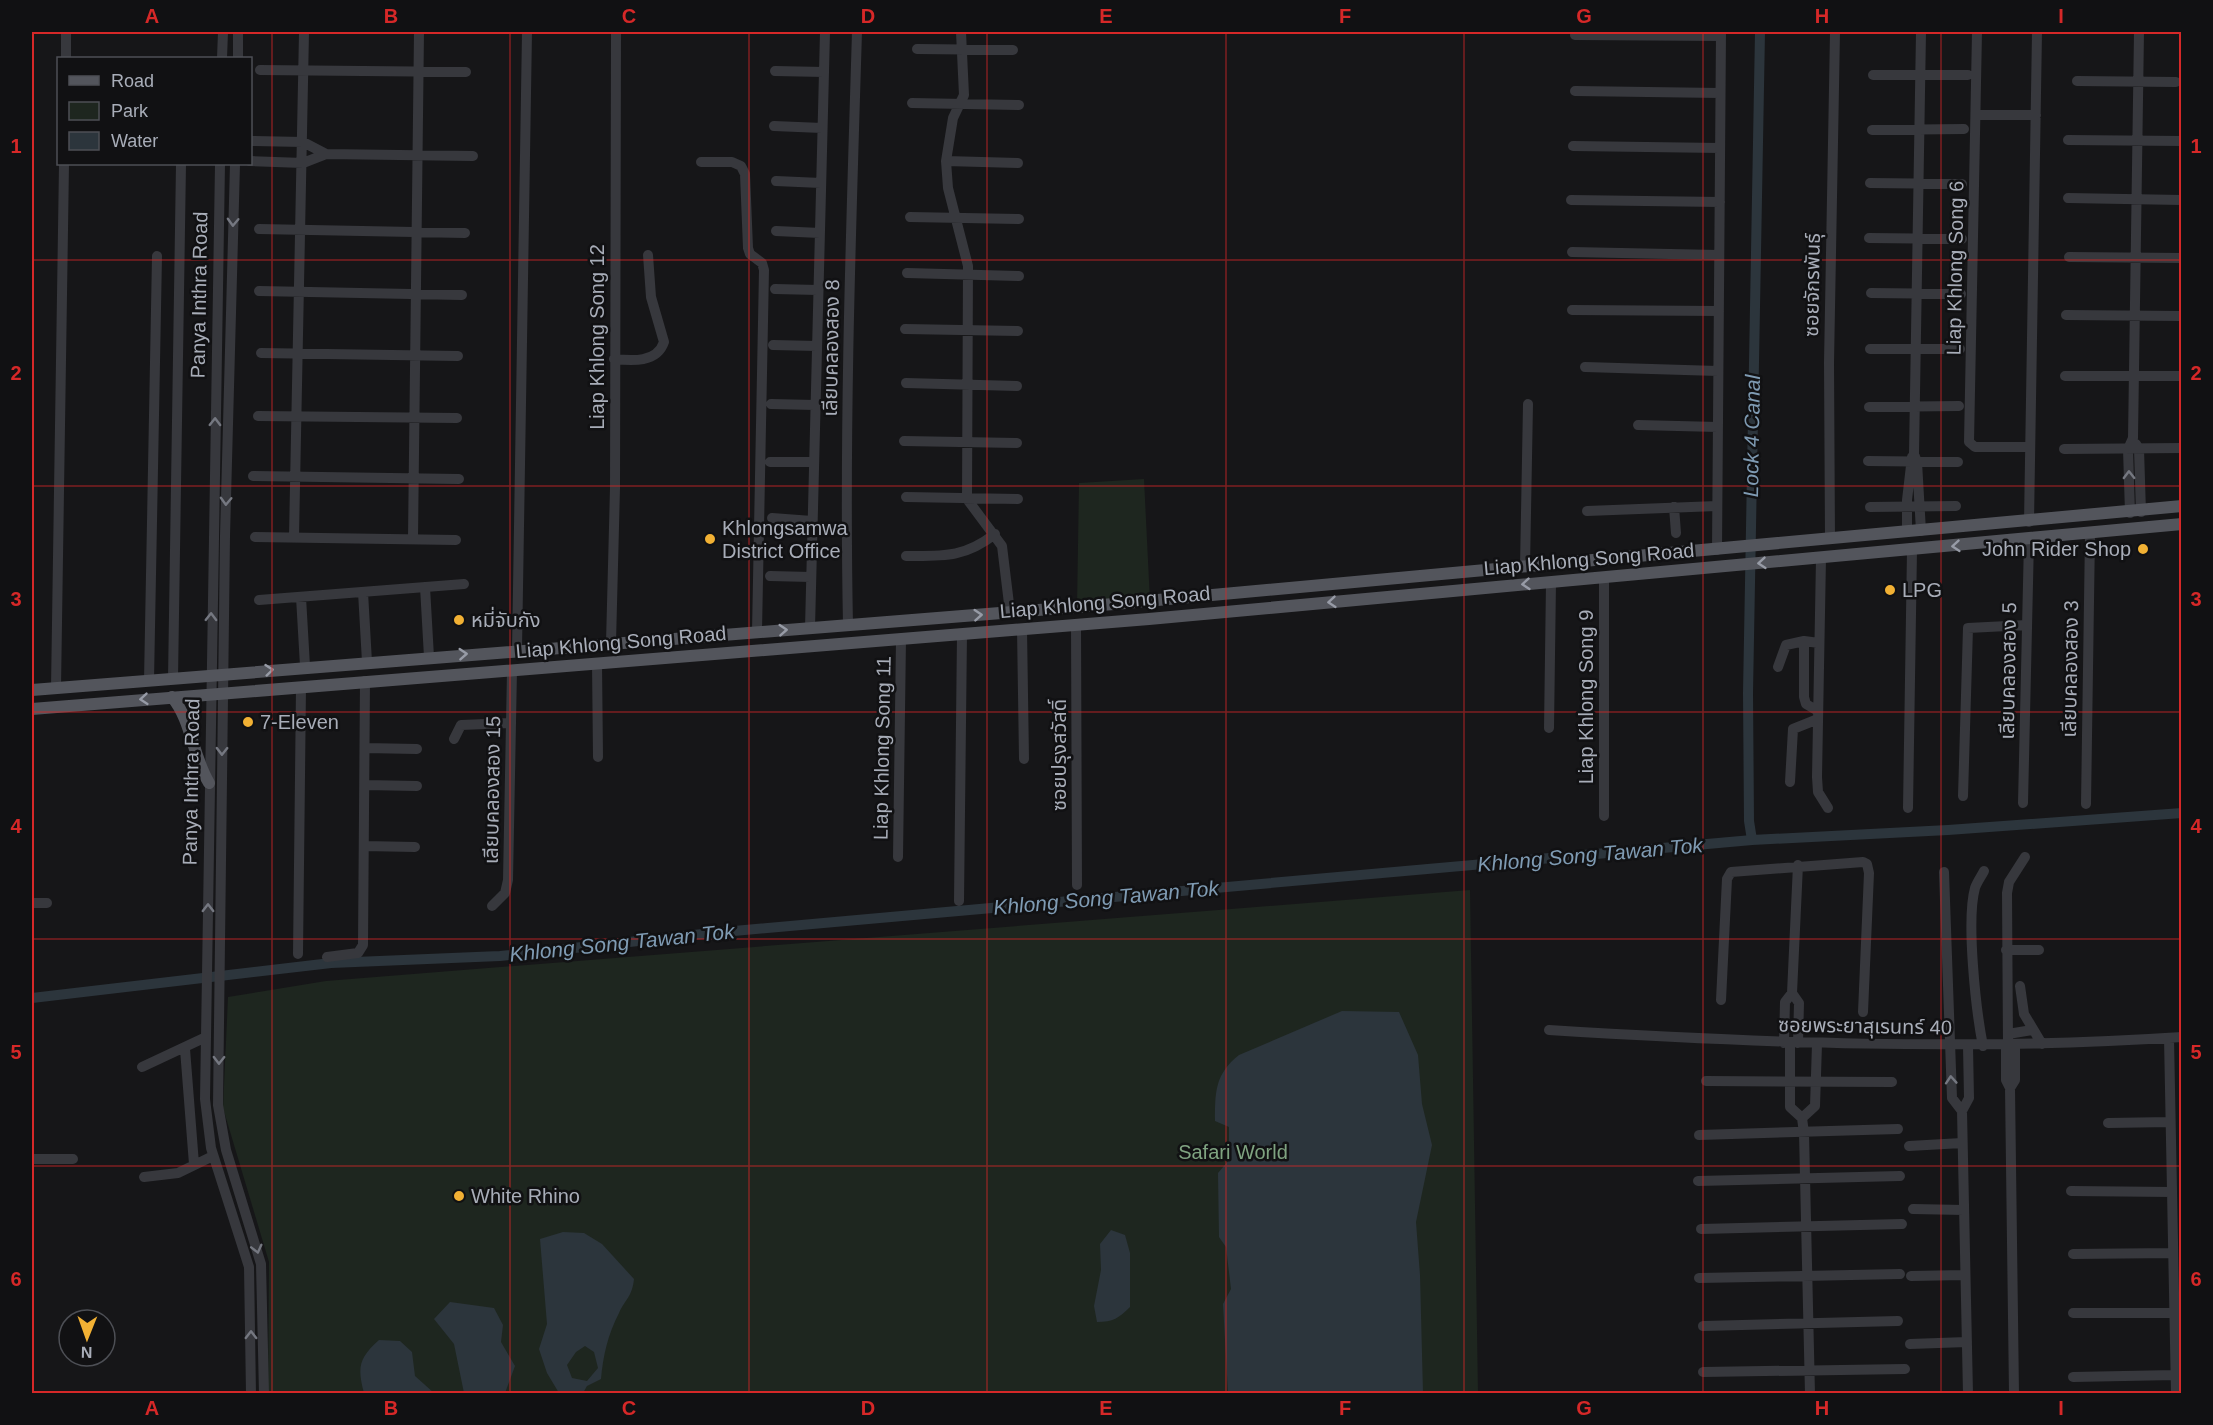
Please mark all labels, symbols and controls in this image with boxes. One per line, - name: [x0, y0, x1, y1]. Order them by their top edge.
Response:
- text: A: [145, 5, 159, 27]
- text: B: [384, 5, 398, 27]
- text: C: [622, 5, 636, 27]
- text: D: [861, 5, 875, 27]
- text: E: [1099, 5, 1113, 27]
- text: F: [1339, 5, 1351, 27]
- text: G: [1576, 5, 1592, 27]
- text: H: [1815, 5, 1829, 27]
- text: I: [2058, 5, 2064, 27]
- legend: [57, 57, 252, 165]
- text: Road: [111, 71, 154, 91]
- text: Park: [111, 101, 149, 121]
- text: Water: [111, 131, 158, 151]
- text: 1: [10, 135, 22, 157]
- text: 1: [2190, 135, 2202, 157]
- street label: Liap Khlong Song 6: [1942, 181, 1968, 355]
- street label: Panya Inthra Road: [187, 211, 211, 379]
- one-way arrow: [227, 217, 240, 226]
- street label: ซอยจักรพันธุ์: [1800, 233, 1825, 337]
- street label: Liap Khlong Song 12: [586, 244, 608, 430]
- street label: เลียบคลองสอง 8: [819, 279, 843, 417]
- text: 2: [10, 362, 22, 384]
- text: 2: [2190, 362, 2202, 384]
- water label: Lock 4 Canal: [1739, 373, 1764, 497]
- one-way arrow: [209, 418, 221, 427]
- one-way arrow: [2123, 471, 2135, 480]
- one-way arrow: [220, 496, 232, 505]
- place label: Khlongsamwa District Office: [722, 517, 849, 562]
- marker: Khlongsamwa District Office: [703, 532, 717, 546]
- place label: John Rider Shop: [1982, 538, 2131, 560]
- street label: Liap Khlong Song Road: [1483, 539, 1695, 579]
- one-way arrow: [1952, 539, 1961, 552]
- marker: John Rider Shop: [2136, 542, 2150, 556]
- one-way arrow: [1757, 557, 1766, 570]
- one-way arrow: [1521, 577, 1530, 590]
- place label: LPG: [1902, 579, 1942, 601]
- street label: Liap Khlong Song Road: [999, 582, 1211, 622]
- marker: LPG: [1883, 583, 1897, 597]
- text: 3: [10, 588, 22, 610]
- text: 3: [2190, 588, 2202, 610]
- one-way arrow: [1327, 595, 1336, 608]
- street label: เลียบคลองสอง 3: [2058, 600, 2082, 738]
- street label: เลียบคลองสอง 5: [1996, 602, 2020, 740]
- place label: หมี่จับกัง: [471, 606, 540, 631]
- one-way arrow: [973, 608, 982, 621]
- street label: Liap Khlong Song 9: [1575, 610, 1597, 784]
- one-way arrow: [205, 613, 217, 622]
- marker: หมี่จับกัง: [452, 613, 466, 627]
- street label: Liap Khlong Song Road: [515, 622, 727, 662]
- one-way arrow: [779, 624, 788, 637]
- one-way arrow: [459, 648, 468, 661]
- street label: Liap Khlong Song 11: [869, 656, 895, 840]
- one-way arrow: [264, 664, 273, 677]
- one-way arrow: [139, 692, 148, 705]
- street label: Panya Inthra Road: [179, 698, 203, 866]
- street label: ซอยปรุงสวัสดิ์: [1047, 699, 1071, 811]
- place label: 7-Eleven: [260, 711, 339, 733]
- marker: 7-Eleven: [241, 715, 255, 729]
- street label: เลียบคลองสอง 15: [480, 716, 504, 864]
- one-way arrow: [216, 746, 228, 755]
- text: 4: [10, 815, 22, 837]
- text: 4: [2190, 815, 2202, 837]
- water label: Khlong Song Tawan Tok: [1476, 833, 1705, 876]
- water label: Khlong Song Tawan Tok: [992, 876, 1221, 919]
- one-way arrow: [202, 903, 214, 912]
- water label: Khlong Song Tawan Tok: [508, 919, 737, 966]
- street label: ซอยพระยาสุเรนทร์ 40: [1778, 1013, 1952, 1040]
- text: 5: [10, 1041, 22, 1063]
- text: 5: [2190, 1041, 2202, 1063]
- one-way arrow: [213, 1055, 225, 1064]
- one-way arrow: [1945, 1076, 1958, 1085]
- park label: Safari World: [1178, 1141, 1288, 1163]
- place label: White Rhino: [471, 1185, 580, 1207]
- marker: White Rhino: [452, 1189, 466, 1203]
- one-way arrow: [250, 1244, 263, 1254]
- text: 6: [10, 1268, 22, 1290]
- text: 6: [2190, 1268, 2202, 1290]
- north arrow: [57, 1308, 117, 1368]
- one-way arrow: [245, 1331, 257, 1340]
- text: N: [81, 1344, 93, 1361]
- text: A: [145, 1397, 159, 1419]
- text: B: [384, 1397, 398, 1419]
- text: C: [622, 1397, 636, 1419]
- text: D: [861, 1397, 875, 1419]
- text: E: [1099, 1397, 1113, 1419]
- text: F: [1339, 1397, 1351, 1419]
- text: G: [1576, 1397, 1592, 1419]
- text: H: [1815, 1397, 1829, 1419]
- text: I: [2058, 1397, 2064, 1419]

